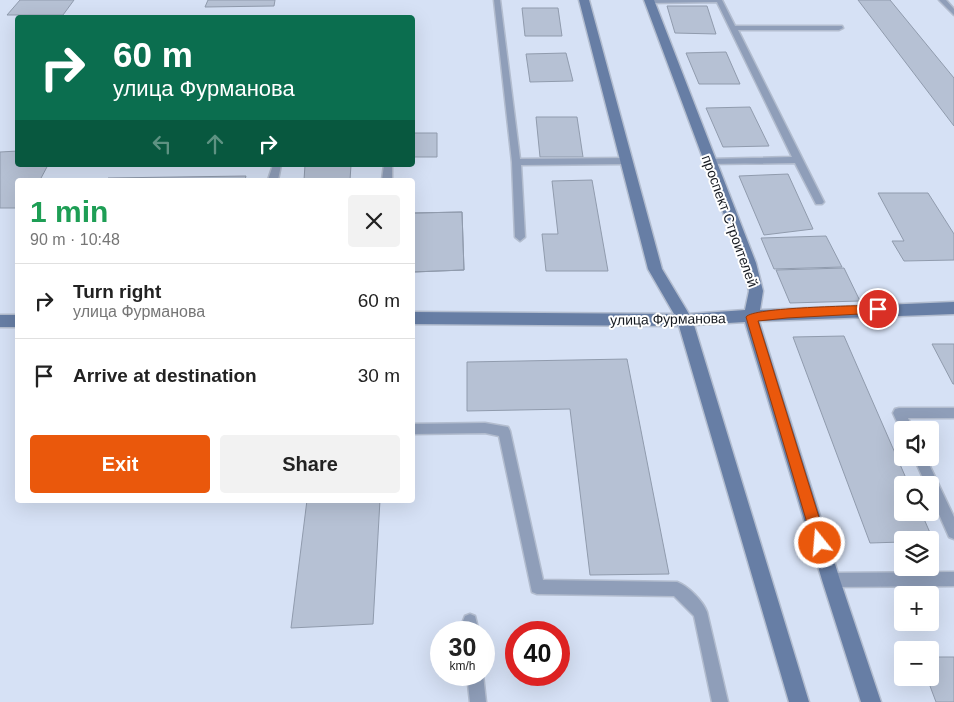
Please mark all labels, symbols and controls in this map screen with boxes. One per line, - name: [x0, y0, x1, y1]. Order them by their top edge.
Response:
- icon: right: [30, 35, 95, 100]
- text: 60 m: [113, 35, 193, 74]
- text: улица Фурманова: [113, 76, 295, 101]
- icon: left: [148, 130, 176, 158]
- icon: ahead: [201, 130, 229, 158]
- icon: right: [254, 130, 282, 158]
- street label: проспект Строителей: [699, 153, 761, 289]
- text: 1 min: [30, 195, 108, 228]
- button: close: [348, 195, 400, 247]
- text: 90 m · 10:48: [30, 231, 120, 248]
- text: Turn right: [73, 281, 161, 302]
- icon: right: [30, 287, 58, 315]
- pin: [857, 288, 899, 330]
- text: 60 m: [358, 290, 400, 311]
- icon: arrive: [864, 295, 892, 323]
- text: улица Фурманова: [73, 303, 205, 320]
- street label: улица Фурманова: [610, 310, 726, 328]
- icon: arrive: [30, 362, 58, 390]
- text: Arrive at destination: [73, 365, 257, 386]
- text: 30 m: [358, 365, 400, 386]
- map controls: [894, 421, 939, 686]
- button: sound: [894, 421, 939, 466]
- button: Exit: [30, 435, 210, 493]
- button: Share: [220, 435, 400, 493]
- button: search: [894, 476, 939, 521]
- position arrow: [793, 516, 845, 568]
- button: layers: [894, 531, 939, 576]
- button: +: [894, 586, 939, 631]
- speed limit sign: 40: [505, 621, 570, 686]
- text: 30: [449, 633, 476, 661]
- button: −: [894, 641, 939, 686]
- text: km/h: [449, 659, 476, 673]

